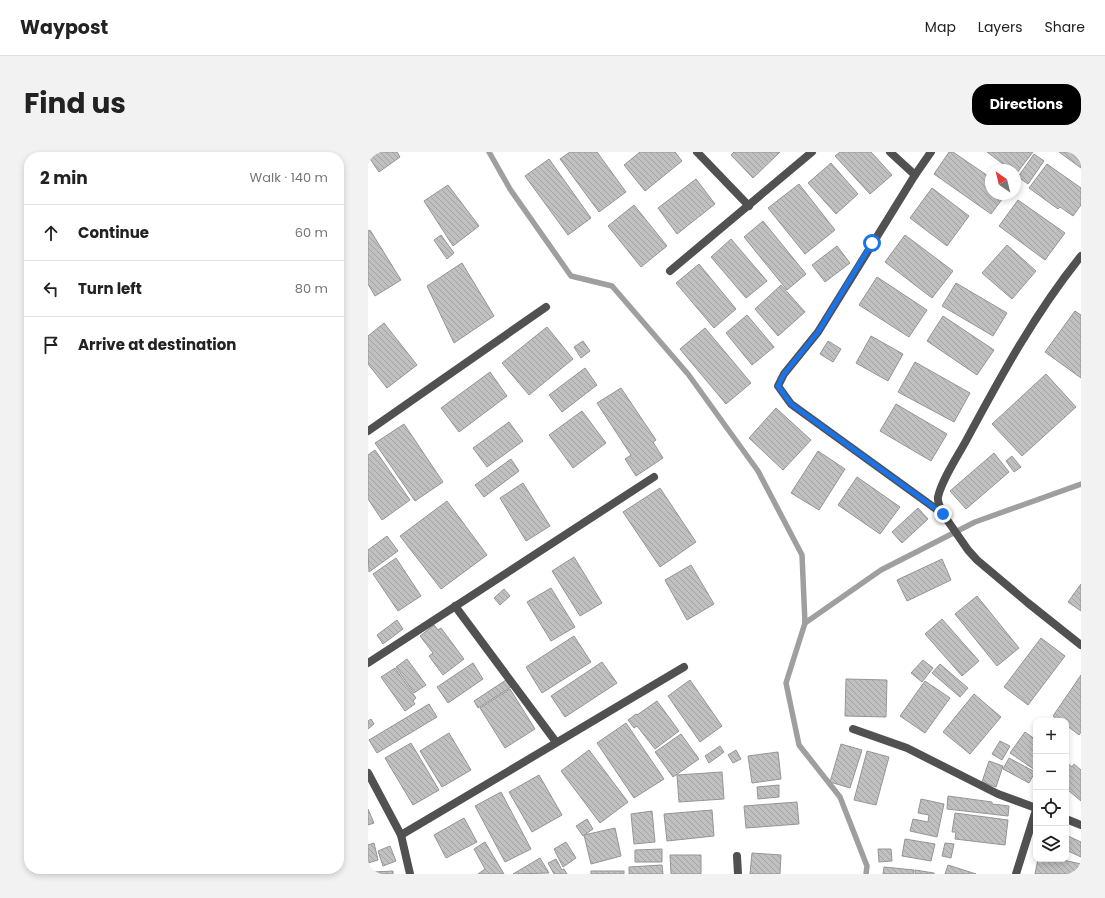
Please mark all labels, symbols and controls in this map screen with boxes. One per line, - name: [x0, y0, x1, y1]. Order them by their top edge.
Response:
- text: Waypost: [20, 14, 108, 41]
- text: Map: [925, 17, 956, 37]
- text: Layers: [978, 17, 1022, 37]
- text: Share: [1044, 17, 1085, 37]
- text: Find us: [24, 84, 126, 123]
- button: Directions: [972, 84, 1081, 125]
- north arrow: [985, 164, 1021, 200]
- text: 2 min: [40, 166, 88, 190]
- text: Walk · 140 m: [250, 168, 328, 187]
- icon: ahead: [40, 222, 62, 244]
- text: Continue: [78, 222, 149, 243]
- text: 60 m: [295, 223, 328, 242]
- route start: [863, 234, 881, 252]
- icon: left: [40, 278, 62, 300]
- text: Turn left: [78, 278, 142, 299]
- text: 80 m: [295, 279, 328, 298]
- icon: arrive: [40, 334, 62, 356]
- text: Arrive at destination: [78, 334, 236, 355]
- route end: [934, 505, 952, 523]
- map controls: [1033, 718, 1069, 862]
- button: +: [1033, 718, 1069, 754]
- button: −: [1033, 754, 1069, 790]
- button: locate: [1033, 790, 1069, 826]
- button: layers: [1033, 826, 1069, 862]

